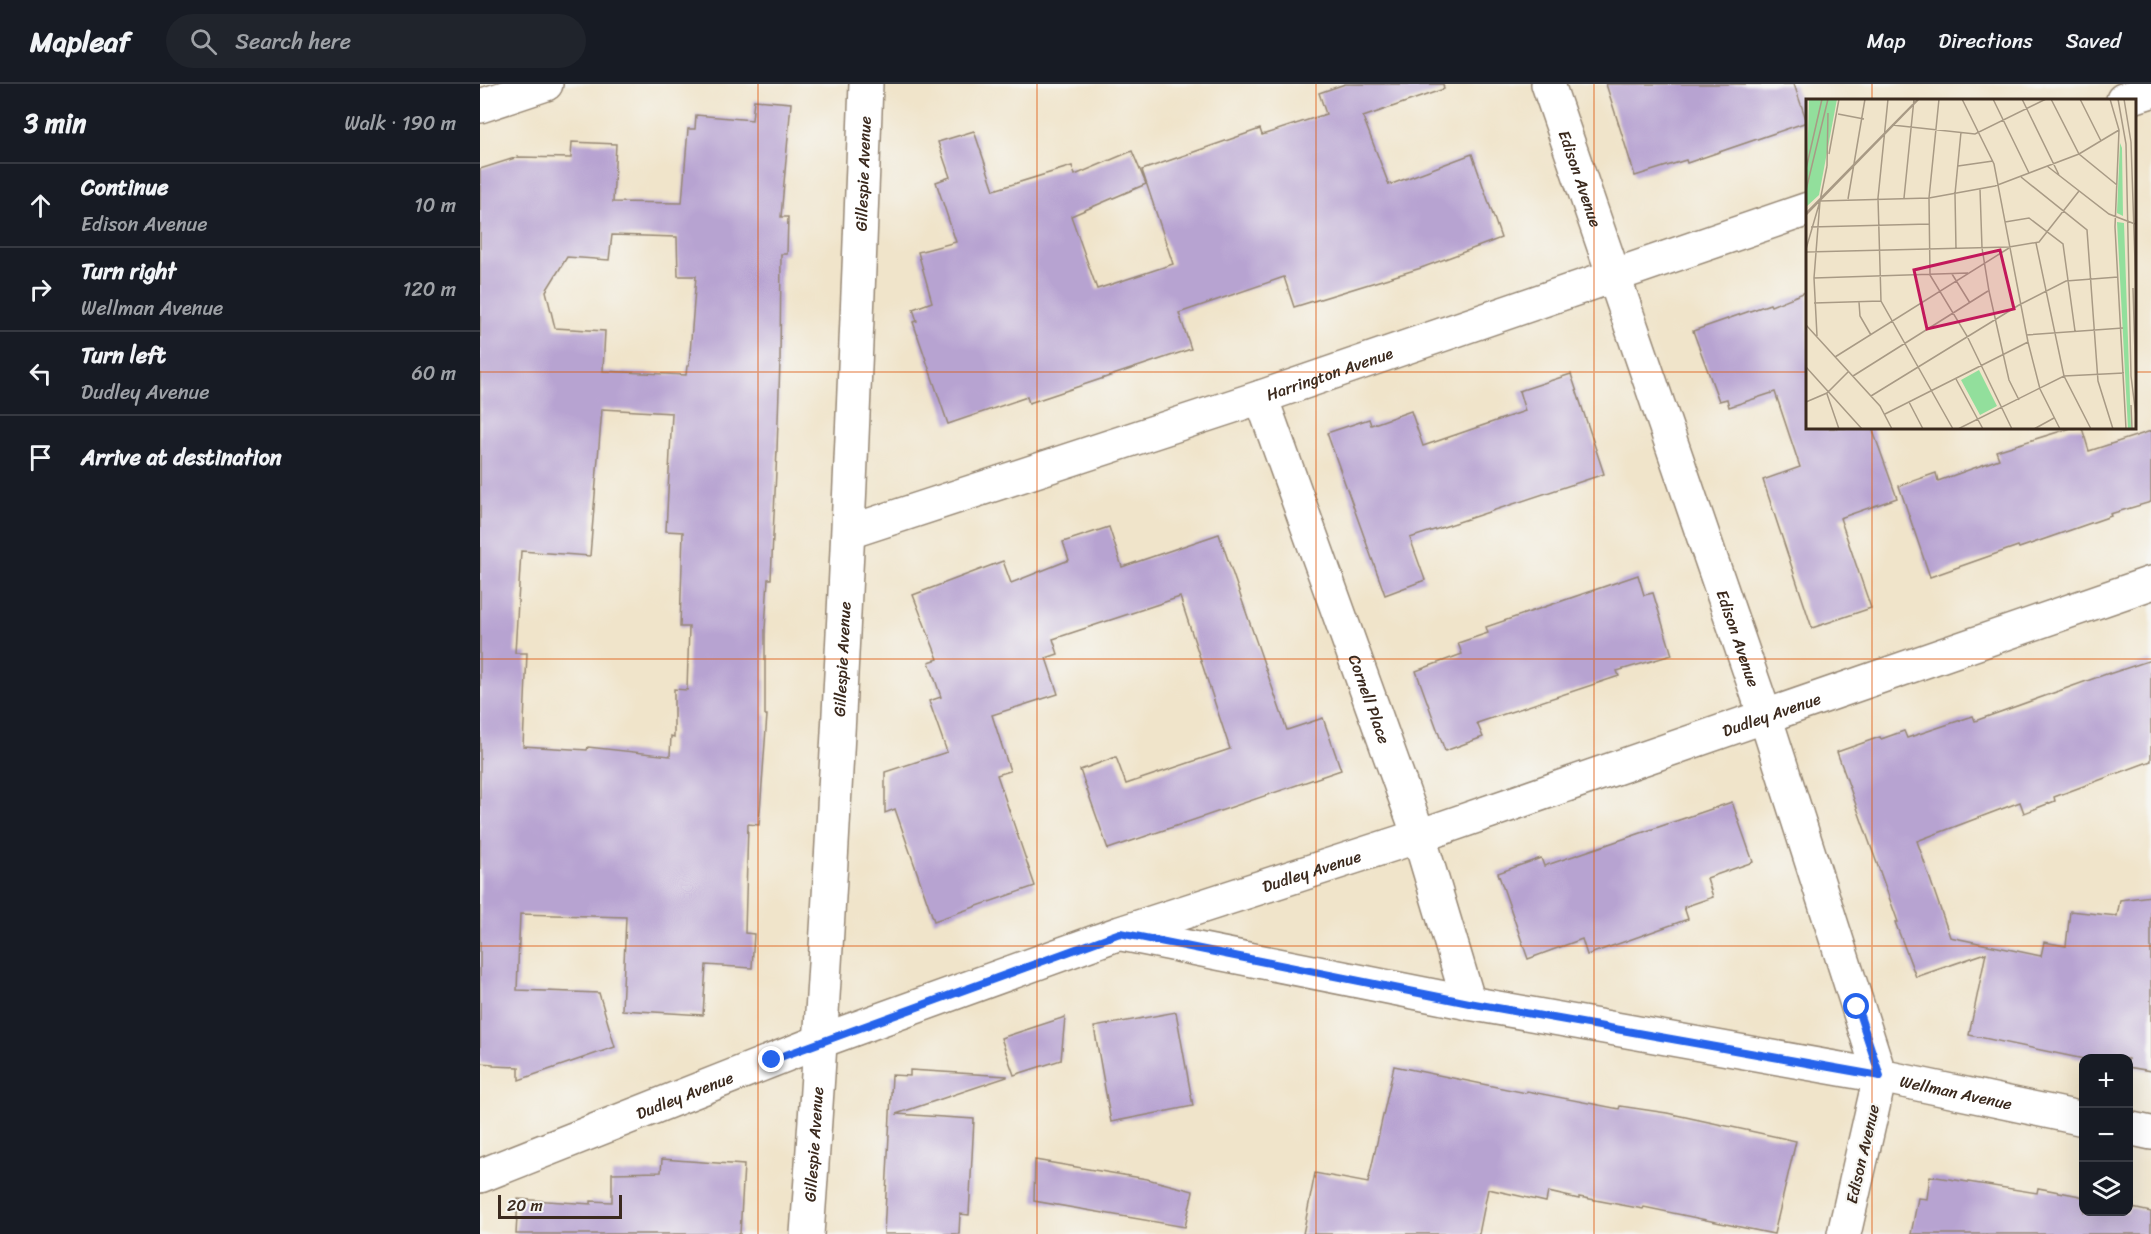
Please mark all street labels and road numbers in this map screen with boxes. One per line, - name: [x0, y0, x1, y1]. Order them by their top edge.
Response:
- street label: Gillespie Avenue: [846, 115, 880, 232]
- street label: Edison Avenue: [1550, 126, 1610, 231]
- street label: Harrington Avenue: [1262, 339, 1397, 409]
- street label: Edison Avenue: [1708, 586, 1768, 691]
- street label: Gillespie Avenue: [825, 601, 860, 717]
- street label: Cornell Place: [1340, 650, 1399, 748]
- street label: Dudley Avenue: [1718, 684, 1825, 745]
- street label: Dudley Avenue: [1258, 842, 1365, 901]
- street label: Dudley Avenue: [632, 1063, 738, 1128]
- street label: Wellman Avenue: [1897, 1067, 2015, 1118]
- street label: Gillespie Avenue: [795, 1086, 832, 1203]
- street label: Edison Avenue: [1837, 1102, 1888, 1207]

